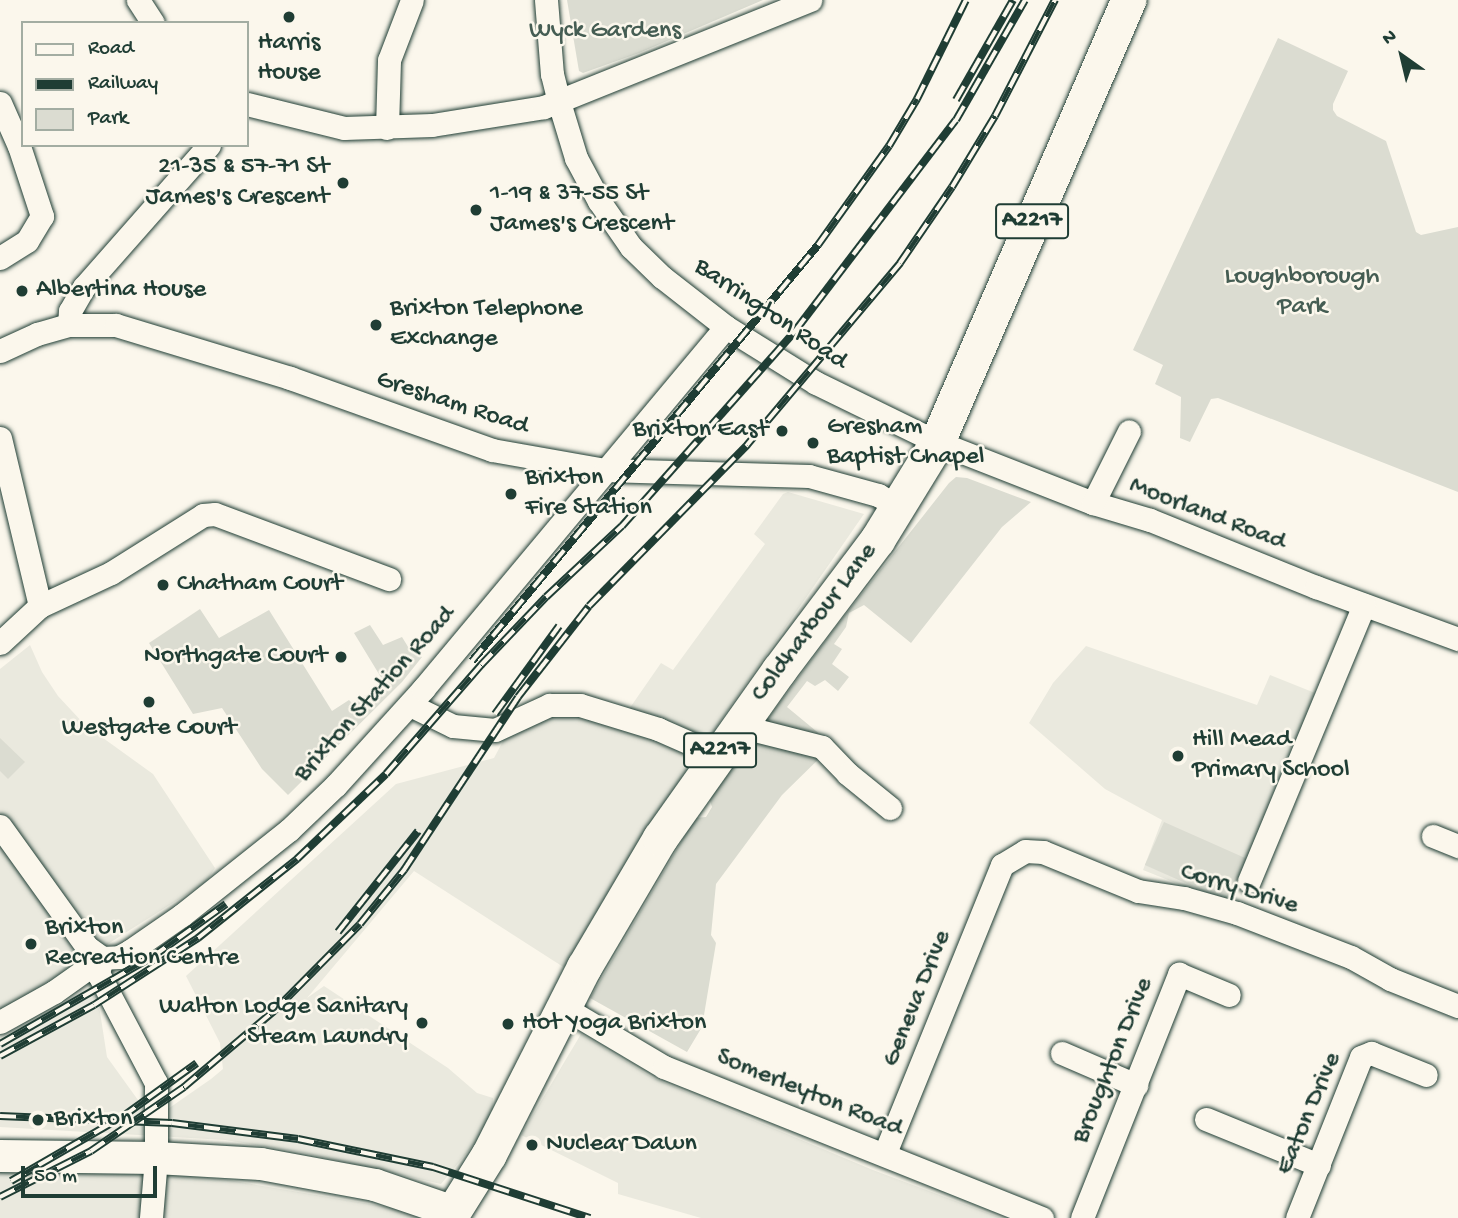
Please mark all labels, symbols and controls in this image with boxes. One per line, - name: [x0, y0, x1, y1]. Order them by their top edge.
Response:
- marker: Harris House: [281, 9, 297, 25]
- park label: Wyck Gardens: [529, 16, 681, 48]
- legend: [21, 21, 248, 147]
- north arrow: [1367, 21, 1437, 91]
- text: N: [1378, 25, 1402, 51]
- place label: Harris House: [257, 28, 321, 90]
- text: Road: [88, 37, 134, 62]
- text: Railway: [88, 72, 158, 97]
- text: Park: [88, 107, 128, 132]
- place label: 21-35 & 57-71 St James's Crescent: [146, 152, 329, 214]
- marker: 21-35 & 57-71 St James's Crescent: [335, 175, 351, 191]
- place label: 1-19 & 37-55 St James's Crescent: [490, 179, 673, 241]
- road number: A2217: [993, 201, 1070, 242]
- marker: 1-19 & 37-55 St James's Crescent: [468, 202, 484, 218]
- street label: Barrington Road: [687, 252, 853, 378]
- park label: Loughborough Park: [1225, 262, 1379, 324]
- place label: Albertina House: [36, 275, 206, 307]
- marker: Albertina House: [14, 283, 30, 299]
- place label: Brixton Telephone Exchange: [390, 294, 583, 356]
- marker: Brixton Telephone Exchange: [368, 317, 384, 333]
- street label: Gresham Road: [372, 365, 532, 443]
- place label: Gresham Baptist Chapel: [827, 412, 985, 474]
- place label: Brixton East: [633, 415, 768, 447]
- marker: Brixton East: [774, 423, 790, 439]
- marker: Gresham Baptist Chapel: [805, 435, 821, 451]
- place label: Brixton Fire Station: [525, 463, 652, 524]
- street label: Moorland Road: [1124, 471, 1290, 559]
- marker: Brixton Fire Station: [503, 486, 519, 502]
- street label: Coldharbour Lane: [745, 537, 885, 709]
- place label: Chatham Court: [177, 569, 343, 601]
- marker: Chatham Court: [155, 577, 171, 593]
- street label: Brixton Station Road: [289, 600, 463, 790]
- place label: Northgate Court: [144, 641, 327, 673]
- marker: Northgate Court: [333, 649, 349, 665]
- marker: Westgate Court: [141, 694, 157, 710]
- place label: Westgate Court: [62, 713, 236, 745]
- place label: Hill Mead Primary School: [1192, 725, 1350, 786]
- road number: A2217: [682, 730, 758, 770]
- marker: Hill Mead Primary School: [1170, 748, 1186, 764]
- street label: Corry Drive: [1176, 857, 1302, 923]
- place label: Brixton Recreation Centre: [45, 913, 239, 974]
- street label: Geneva Drive: [877, 926, 959, 1072]
- marker: Brixton Recreation Centre: [23, 936, 39, 952]
- street label: Broughton Drive: [1067, 973, 1161, 1149]
- place label: Walton Lodge Sanitary Steam Laundry: [159, 992, 408, 1054]
- place label: Hot Yoga Brixton: [522, 1008, 706, 1040]
- marker: Walton Lodge Sanitary Steam Laundry: [414, 1015, 430, 1031]
- marker: Hot Yoga Brixton: [500, 1016, 516, 1032]
- street label: Somerleyton Road: [711, 1042, 907, 1146]
- street label: Eaton Drive: [1270, 1048, 1350, 1180]
- place label: Brixton: [54, 1104, 132, 1136]
- marker: Brixton: [28, 1110, 48, 1130]
- place label: Nuclear Dawn: [546, 1129, 697, 1161]
- marker: Nuclear Dawn: [524, 1137, 540, 1153]
- scale bar: [24, 1152, 161, 1196]
- text: 50 m: [34, 1165, 77, 1190]

